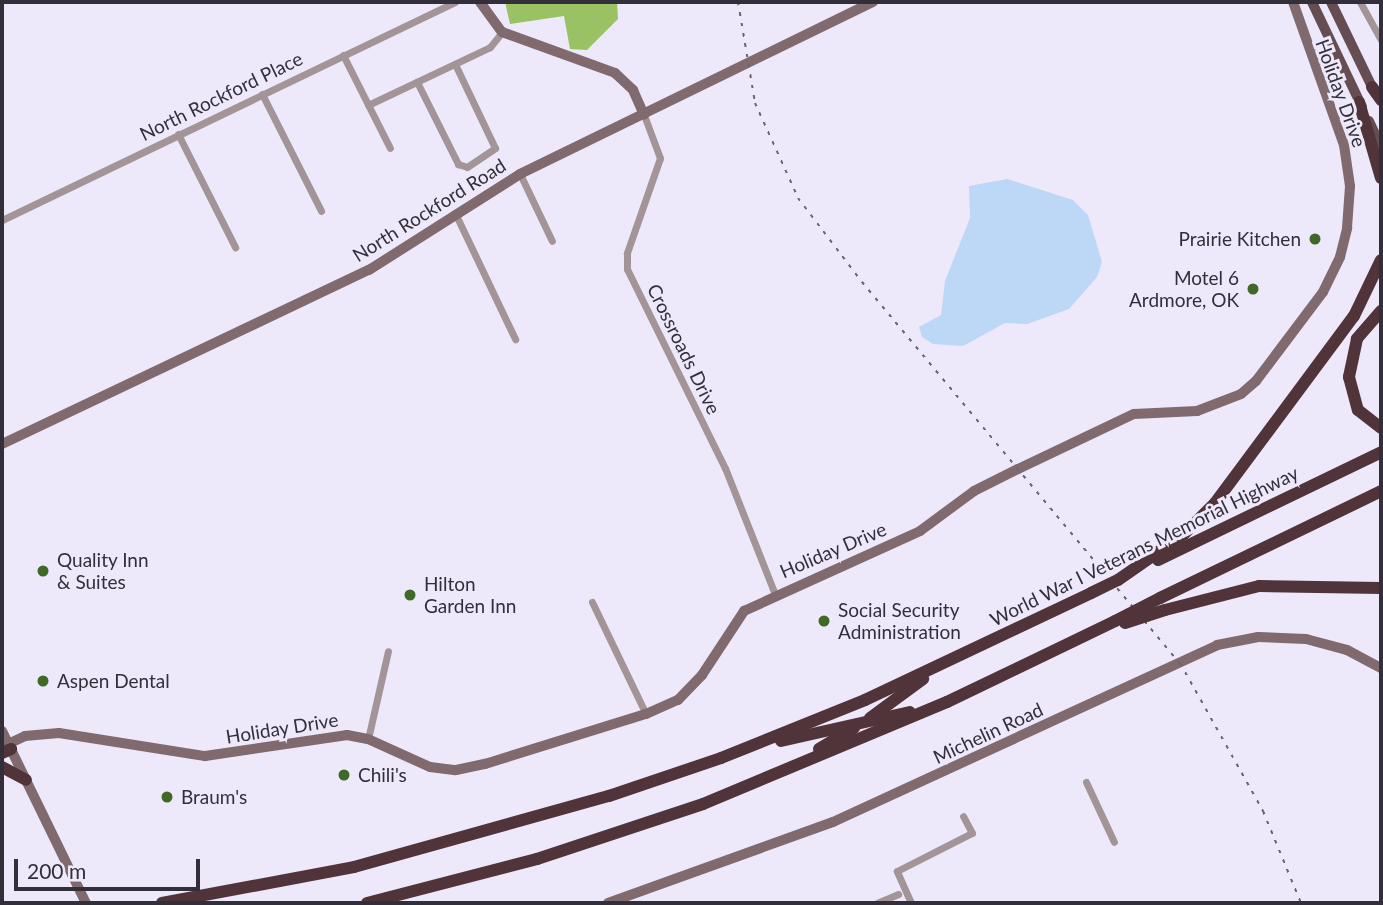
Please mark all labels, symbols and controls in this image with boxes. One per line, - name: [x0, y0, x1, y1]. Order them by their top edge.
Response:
- street label: Holiday Drive: [1311, 36, 1371, 150]
- street label: North Rockford Place: [136, 47, 306, 145]
- street label: North Rockford Road: [348, 154, 510, 266]
- place label: Prairie Kitchen: [1178, 228, 1301, 250]
- marker: Prairie Kitchen: [1307, 231, 1323, 247]
- place label: Motel 6 Ardmore, OK: [1129, 267, 1239, 311]
- street label: Crossroads Drive: [643, 280, 725, 418]
- marker: Motel 6 Ardmore, OK: [1245, 281, 1261, 297]
- street label: World War I Veterans Memorial Highway: [985, 461, 1303, 631]
- street label: Holiday Drive: [776, 517, 890, 583]
- place label: Quality Inn & Suites: [57, 549, 149, 593]
- marker: Quality Inn & Suites: [35, 563, 51, 579]
- place label: Hilton Garden Inn: [424, 573, 516, 617]
- marker: Hilton Garden Inn: [402, 587, 418, 603]
- place label: Social Security Administration: [838, 599, 961, 643]
- marker: Social Security Administration: [816, 613, 832, 629]
- place label: Aspen Dental: [57, 670, 170, 692]
- marker: Aspen Dental: [35, 673, 51, 689]
- street label: Michelin Road: [930, 698, 1046, 768]
- street label: Holiday Drive: [224, 708, 340, 748]
- place label: Chili's: [358, 764, 407, 786]
- marker: Chili's: [336, 767, 352, 783]
- place label: Braum's: [181, 786, 247, 808]
- marker: Braum's: [159, 789, 175, 805]
- scale bar: [18, 846, 203, 890]
- text: 200 m: [27, 858, 86, 883]

